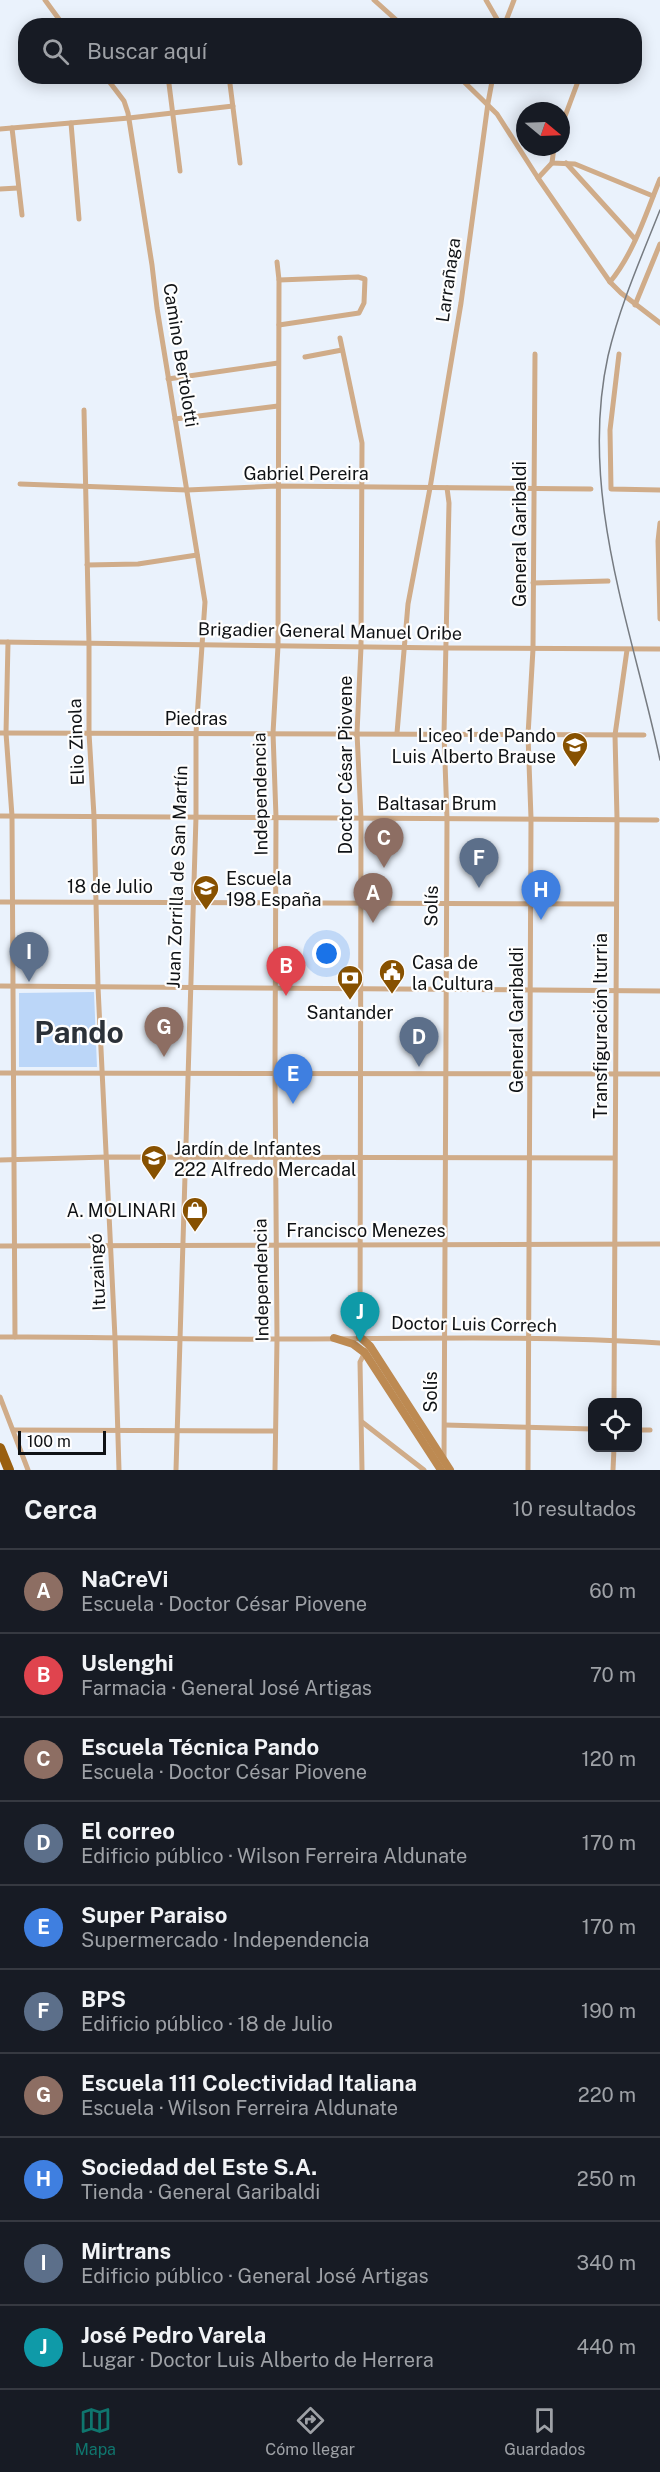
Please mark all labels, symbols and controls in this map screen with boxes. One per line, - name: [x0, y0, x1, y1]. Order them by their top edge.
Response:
- search box: [18, 18, 642, 84]
- icon: search: [39, 35, 72, 68]
- text: Buscar aquí: [87, 38, 207, 64]
- north arrow: [516, 102, 570, 156]
- street label: Larrañaga: [432, 236, 464, 324]
- street label: Camino Bertolotti: [159, 281, 203, 429]
- street label: General Garibaldi: [509, 461, 530, 607]
- street label: Gabriel Pereira: [243, 463, 369, 484]
- street label: Brigadier General Manuel Oribe: [198, 618, 462, 644]
- street label: Doctor César Piovene: [335, 676, 356, 854]
- street label: Elio Zinola: [64, 698, 88, 786]
- street label: Piedras: [165, 708, 227, 729]
- place label: Liceo 1 de Pando Luis Alberto Brause: [392, 725, 556, 767]
- school or university icon: Liceo 1 de Pando Luis Alberto Brause: [560, 730, 590, 768]
- street label: Independencia: [248, 732, 272, 856]
- street label: Juan Zorrilla de San Martín: [163, 765, 191, 989]
- street label: Baltasar Brum: [377, 793, 497, 814]
- pin: C: [364, 818, 404, 868]
- pin: F: [460, 838, 498, 888]
- place label: Escuela 198 España: [226, 868, 321, 910]
- pin: H: [522, 870, 560, 920]
- school or university icon: Escuela 198 España: [191, 873, 221, 911]
- pin: A: [354, 874, 392, 923]
- street label: 18 de Julio: [67, 876, 153, 897]
- street label: Solís: [420, 885, 442, 927]
- pin: I: [9, 932, 48, 982]
- street label: Transfiguración Iturria: [590, 933, 611, 1119]
- your location: [312, 939, 341, 968]
- pin: B: [266, 946, 306, 996]
- street label: General Garibaldi: [506, 947, 527, 1093]
- place label: Casa de la Cultura: [412, 952, 494, 994]
- public building icon: Casa de la Cultura: [377, 957, 407, 995]
- bank icon: Santander: [335, 963, 365, 1001]
- place label: Santander: [306, 1002, 394, 1023]
- pin: G: [144, 1008, 184, 1057]
- district label: Pando: [34, 1014, 124, 1050]
- pin: D: [400, 1018, 438, 1067]
- pin: E: [274, 1054, 312, 1104]
- place label: Jardín de Infantes 222 Alfredo Mercadal: [174, 1138, 356, 1180]
- school or university icon: Jardín de Infantes 222 Alfredo Mercadal: [139, 1143, 169, 1181]
- shop icon: A. MOLINARI: [180, 1195, 210, 1233]
- place label: A. MOLINARI: [67, 1200, 176, 1221]
- street label: Independencia: [249, 1218, 273, 1342]
- street label: Francisco Menezes: [286, 1220, 446, 1241]
- street label: Ituzaingó: [84, 1233, 110, 1311]
- pin: J: [340, 1292, 380, 1342]
- street label: Doctor Luis Correch: [391, 1312, 557, 1336]
- street label: Solís: [420, 1371, 441, 1413]
- map controls: [588, 1398, 642, 1452]
- button: locate: [588, 1398, 642, 1452]
- scale bar: [18, 1428, 106, 1456]
- text: 100 m: [27, 1432, 71, 1451]
- text: Cerca: [24, 1494, 97, 1525]
- text: 10 resultados: [513, 1497, 636, 1521]
- text: NaCreVi: [81, 1566, 168, 1592]
- text: A: [36, 1579, 51, 1603]
- text: 60 m: [589, 1579, 636, 1603]
- text: Escuela · Doctor César Piovene: [81, 1592, 367, 1616]
- text: Uslenghi: [81, 1650, 174, 1676]
- text: B: [37, 1663, 50, 1687]
- text: 70 m: [590, 1663, 636, 1687]
- text: Farmacia · General José Artigas: [81, 1676, 372, 1700]
- text: Escuela Técnica Pando: [81, 1734, 319, 1760]
- text: C: [36, 1747, 51, 1771]
- text: 120 m: [582, 1747, 636, 1771]
- text: Escuela · Doctor César Piovene: [81, 1760, 367, 1784]
- text: El correo: [81, 1818, 175, 1844]
- text: D: [36, 1831, 51, 1855]
- text: 170 m: [582, 1831, 636, 1855]
- text: Edificio público · Wilson Ferreira Aldunate: [81, 1844, 467, 1868]
- text: Super Paraiso: [81, 1902, 227, 1928]
- text: E: [37, 1915, 50, 1939]
- text: 170 m: [582, 1915, 636, 1939]
- text: Supermercado · Independencia: [81, 1928, 369, 1952]
- text: BPS: [81, 1986, 126, 2012]
- text: F: [37, 1999, 50, 2023]
- text: 190 m: [581, 1999, 636, 2023]
- text: Edificio público · 18 de Julio: [81, 2012, 333, 2036]
- text: Escuela 111 Colectividad Italiana: [81, 2070, 417, 2096]
- text: G: [36, 2083, 51, 2107]
- text: 220 m: [578, 2083, 636, 2107]
- text: Escuela · Wilson Ferreira Aldunate: [81, 2096, 398, 2120]
- text: Sociedad del Este S.A.: [81, 2154, 317, 2180]
- text: H: [36, 2167, 51, 2191]
- text: 250 m: [577, 2167, 636, 2191]
- text: Tienda · General Garibaldi: [81, 2180, 320, 2204]
- text: Mirtrans: [81, 2238, 171, 2264]
- text: I: [40, 2251, 47, 2275]
- text: 340 m: [576, 2251, 636, 2275]
- text: Edificio público · General José Artigas: [81, 2264, 429, 2288]
- text: José Pedro Varela: [81, 2322, 266, 2348]
- text: J: [39, 2335, 48, 2359]
- text: 440 m: [576, 2335, 636, 2359]
- text: Lugar · Doctor Luis Alberto de Herrera: [81, 2348, 434, 2372]
- tab: Mapa: [75, 2404, 116, 2459]
- tab: Cómo llegar: [265, 2404, 355, 2459]
- tab: Guardados: [504, 2404, 585, 2459]

